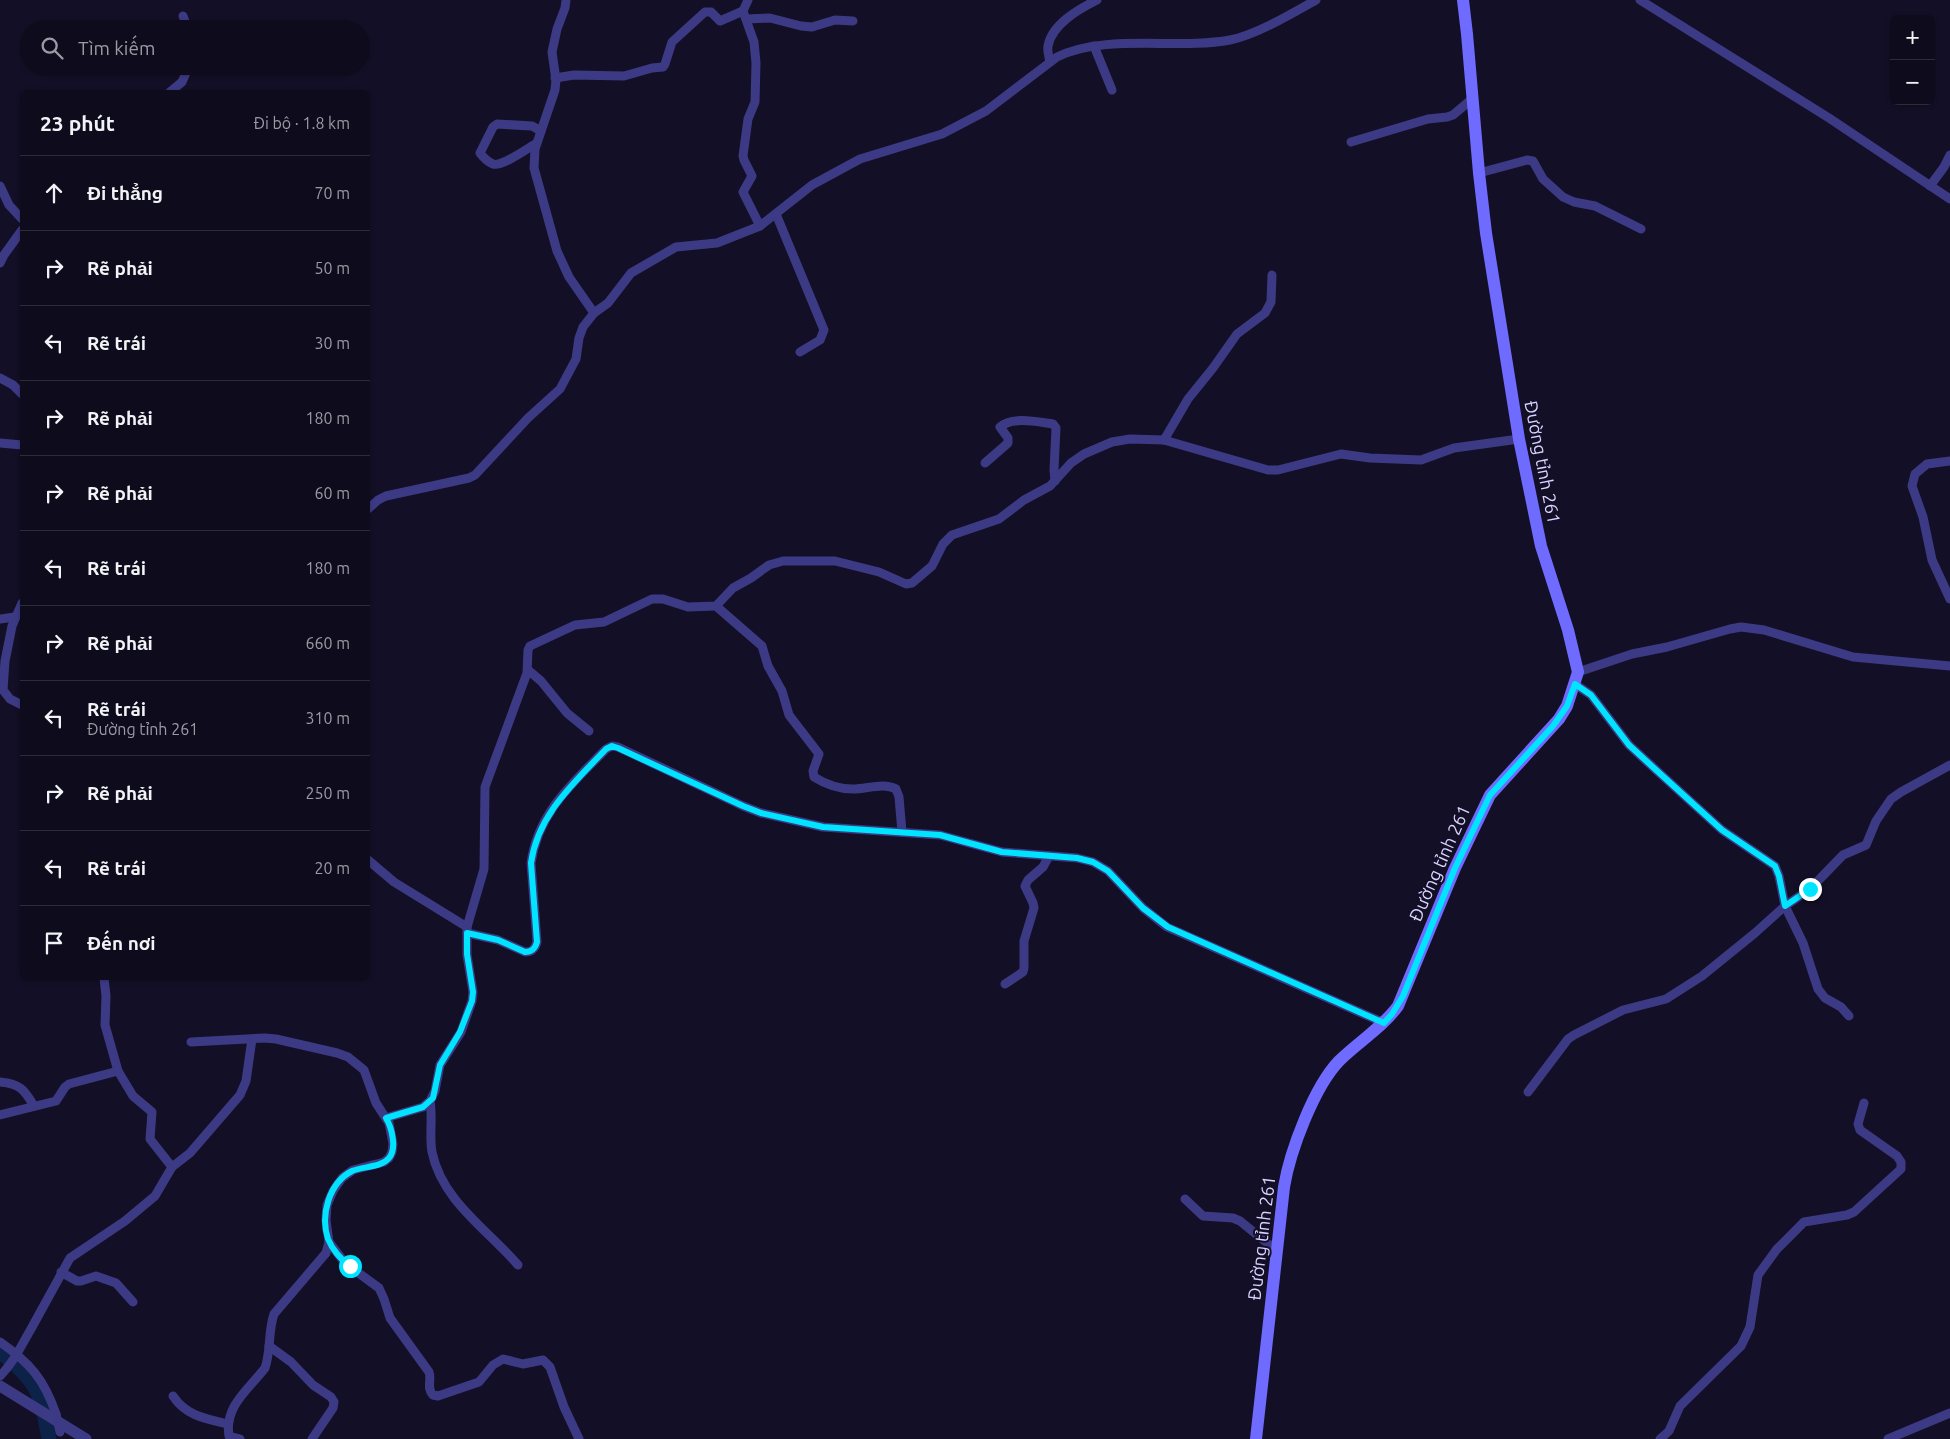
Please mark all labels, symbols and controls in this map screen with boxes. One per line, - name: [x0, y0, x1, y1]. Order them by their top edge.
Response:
- map controls: [1890, 15, 1935, 105]
- button: +: [1890, 15, 1935, 60]
- search box: [20, 20, 370, 75]
- icon: search: [38, 34, 66, 62]
- text: Tìm kiếm: [78, 37, 155, 59]
- button: −: [1890, 60, 1935, 105]
- text: 23 phút: [40, 111, 115, 135]
- text: Đi bộ · 1.8 km: [253, 114, 350, 132]
- icon: ahead: [40, 179, 68, 207]
- text: Đi thẳng: [87, 182, 163, 204]
- text: 70 m: [314, 184, 350, 202]
- icon: right: [40, 254, 68, 282]
- text: Rẽ phải: [87, 257, 153, 279]
- text: 50 m: [314, 259, 350, 277]
- icon: left: [40, 329, 68, 357]
- text: Rẽ trái: [87, 332, 146, 354]
- text: 30 m: [314, 334, 350, 352]
- street label: Đường tỉnh 261: [1521, 399, 1565, 525]
- icon: right: [40, 404, 68, 432]
- text: Rẽ phải: [87, 407, 153, 429]
- text: 180 m: [305, 409, 350, 427]
- icon: right: [40, 479, 68, 507]
- text: Rẽ phải: [87, 482, 153, 504]
- text: 60 m: [314, 484, 350, 502]
- icon: left: [40, 554, 68, 582]
- text: Rẽ trái: [87, 557, 146, 579]
- text: 180 m: [305, 559, 350, 577]
- icon: right: [40, 629, 68, 657]
- text: Rẽ phải: [87, 632, 153, 654]
- text: 660 m: [305, 634, 350, 652]
- text: Rẽ trái: [87, 698, 146, 720]
- icon: left: [40, 704, 68, 732]
- text: 310 m: [305, 709, 350, 727]
- text: Đường tỉnh 261: [87, 720, 198, 738]
- icon: right: [40, 779, 68, 807]
- text: Rẽ phải: [87, 782, 153, 804]
- text: 250 m: [305, 784, 350, 802]
- street label: Đường tỉnh 261: [1404, 802, 1474, 924]
- icon: left: [40, 854, 68, 882]
- text: Rẽ trái: [87, 857, 146, 879]
- text: 20 m: [314, 859, 350, 877]
- route end: [1799, 878, 1822, 901]
- icon: arrive: [40, 929, 68, 957]
- text: Đến nơi: [87, 932, 156, 954]
- street label: Đường tỉnh 261: [1243, 1175, 1279, 1301]
- route start: [339, 1255, 362, 1278]

